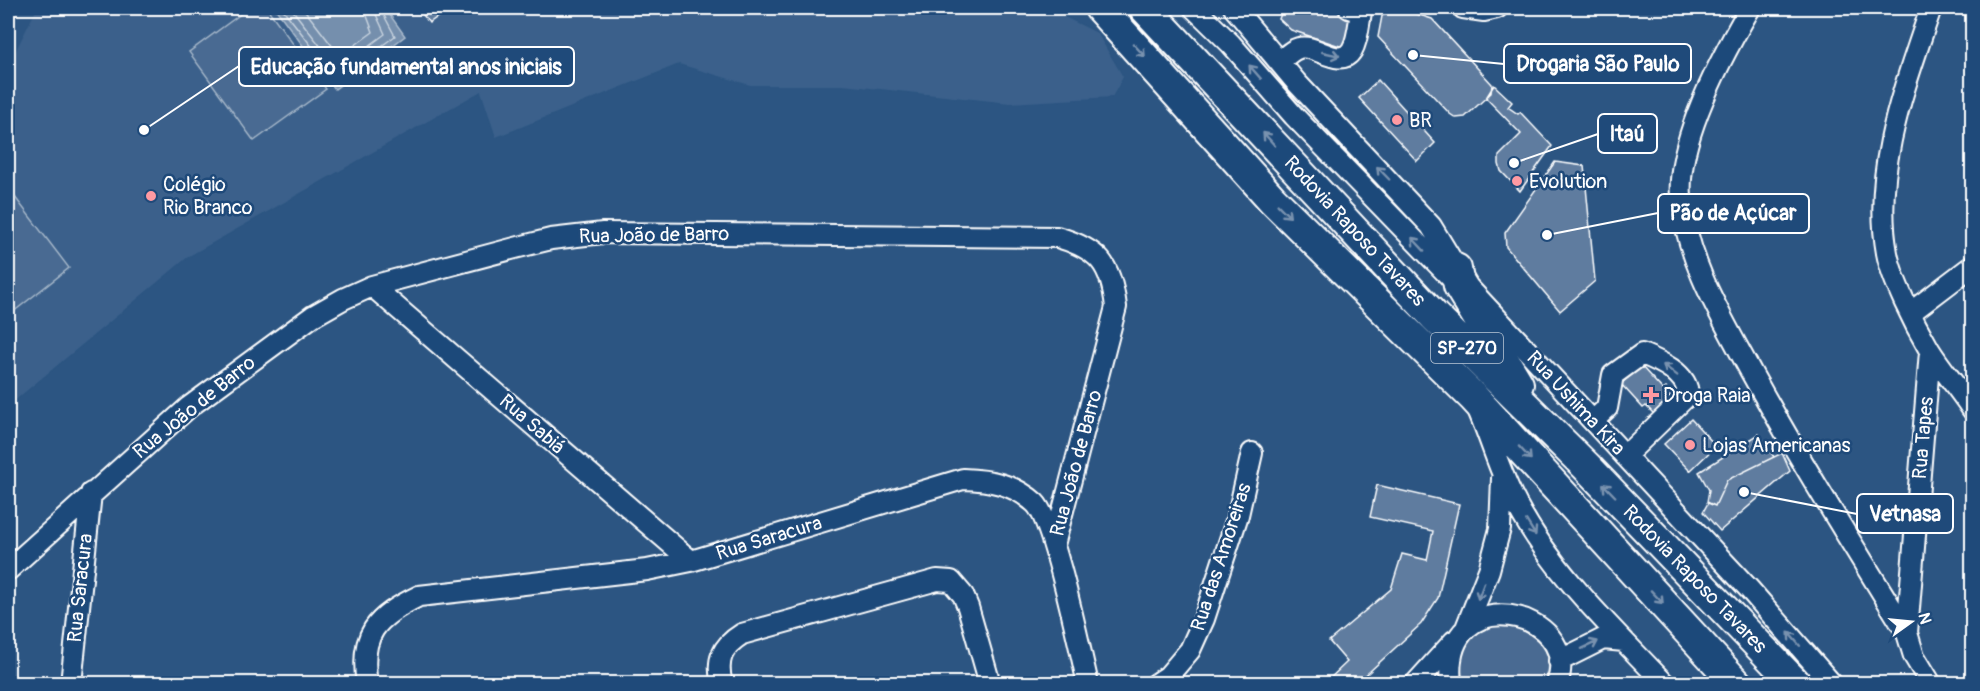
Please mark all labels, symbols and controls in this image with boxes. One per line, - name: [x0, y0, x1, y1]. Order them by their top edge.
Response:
- one-way arrow: [1132, 43, 1146, 58]
- callout: Drogaria São Paulo: [1504, 44, 1691, 83]
- callout: Educação fundamental anos iniciais: [239, 47, 574, 86]
- one-way arrow: [1321, 49, 1340, 61]
- text: Drogaria São Paulo: [1516, 51, 1680, 78]
- text: Educação fundamental anos iniciais: [250, 54, 562, 81]
- one-way arrow: [1248, 65, 1262, 80]
- place label: BR: [1409, 108, 1432, 133]
- marker: BR: [1390, 113, 1404, 127]
- callout: Itaú: [1598, 114, 1657, 153]
- text: Itaú: [1609, 121, 1645, 148]
- one-way arrow: [1262, 132, 1276, 147]
- street label: Rodovia Raposo Tavares: [1279, 151, 1431, 312]
- one-way arrow: [1376, 165, 1391, 180]
- place label: Evolution: [1529, 169, 1607, 194]
- place label: Colégio Rio Branco: [163, 172, 253, 220]
- marker: Evolution: [1510, 174, 1524, 188]
- marker: Colégio Rio Branco: [144, 189, 158, 203]
- callout: Pão de Açúcar: [1658, 194, 1809, 233]
- text: Pão de Açúcar: [1670, 200, 1797, 227]
- one-way arrow: [1277, 203, 1292, 218]
- street label: Rua João de Barro: [579, 221, 730, 249]
- one-way arrow: [1412, 237, 1426, 252]
- road number: SP-270: [1431, 333, 1503, 363]
- street label: Rua Ushima Kira: [1521, 346, 1631, 460]
- street label: Rua João de Barro: [128, 350, 261, 464]
- one-way arrow: [1662, 363, 1678, 376]
- place label: Droga Raia: [1663, 383, 1750, 408]
- street label: Rua João de Barro: [1044, 387, 1108, 539]
- marker: Droga Raia: [1644, 388, 1658, 402]
- street label: Rua Sabiá: [494, 389, 570, 459]
- street label: Rua Tapes: [1907, 396, 1939, 480]
- place label: Lojas Americanas: [1702, 433, 1851, 458]
- marker: Lojas Americanas: [1683, 438, 1697, 452]
- one-way arrow: [1518, 446, 1532, 461]
- street label: Rua das Amoreiras: [1185, 480, 1257, 634]
- one-way arrow: [1602, 483, 1617, 498]
- callout: Vetnasa: [1857, 494, 1953, 533]
- street label: Rodovia Raposo Tavares: [1618, 500, 1772, 659]
- text: Vetnasa: [1869, 501, 1941, 528]
- street label: Rua Saracura: [713, 510, 825, 566]
- one-way arrow: [1526, 519, 1538, 536]
- street label: Rua Saracura: [62, 532, 98, 644]
- one-way arrow: [1474, 581, 1485, 600]
- one-way arrow: [1650, 589, 1664, 604]
- north arrow: [1881, 592, 1941, 652]
- text: N: [1913, 611, 1936, 626]
- one-way arrow: [1787, 632, 1801, 647]
- one-way arrow: [1581, 638, 1599, 650]

